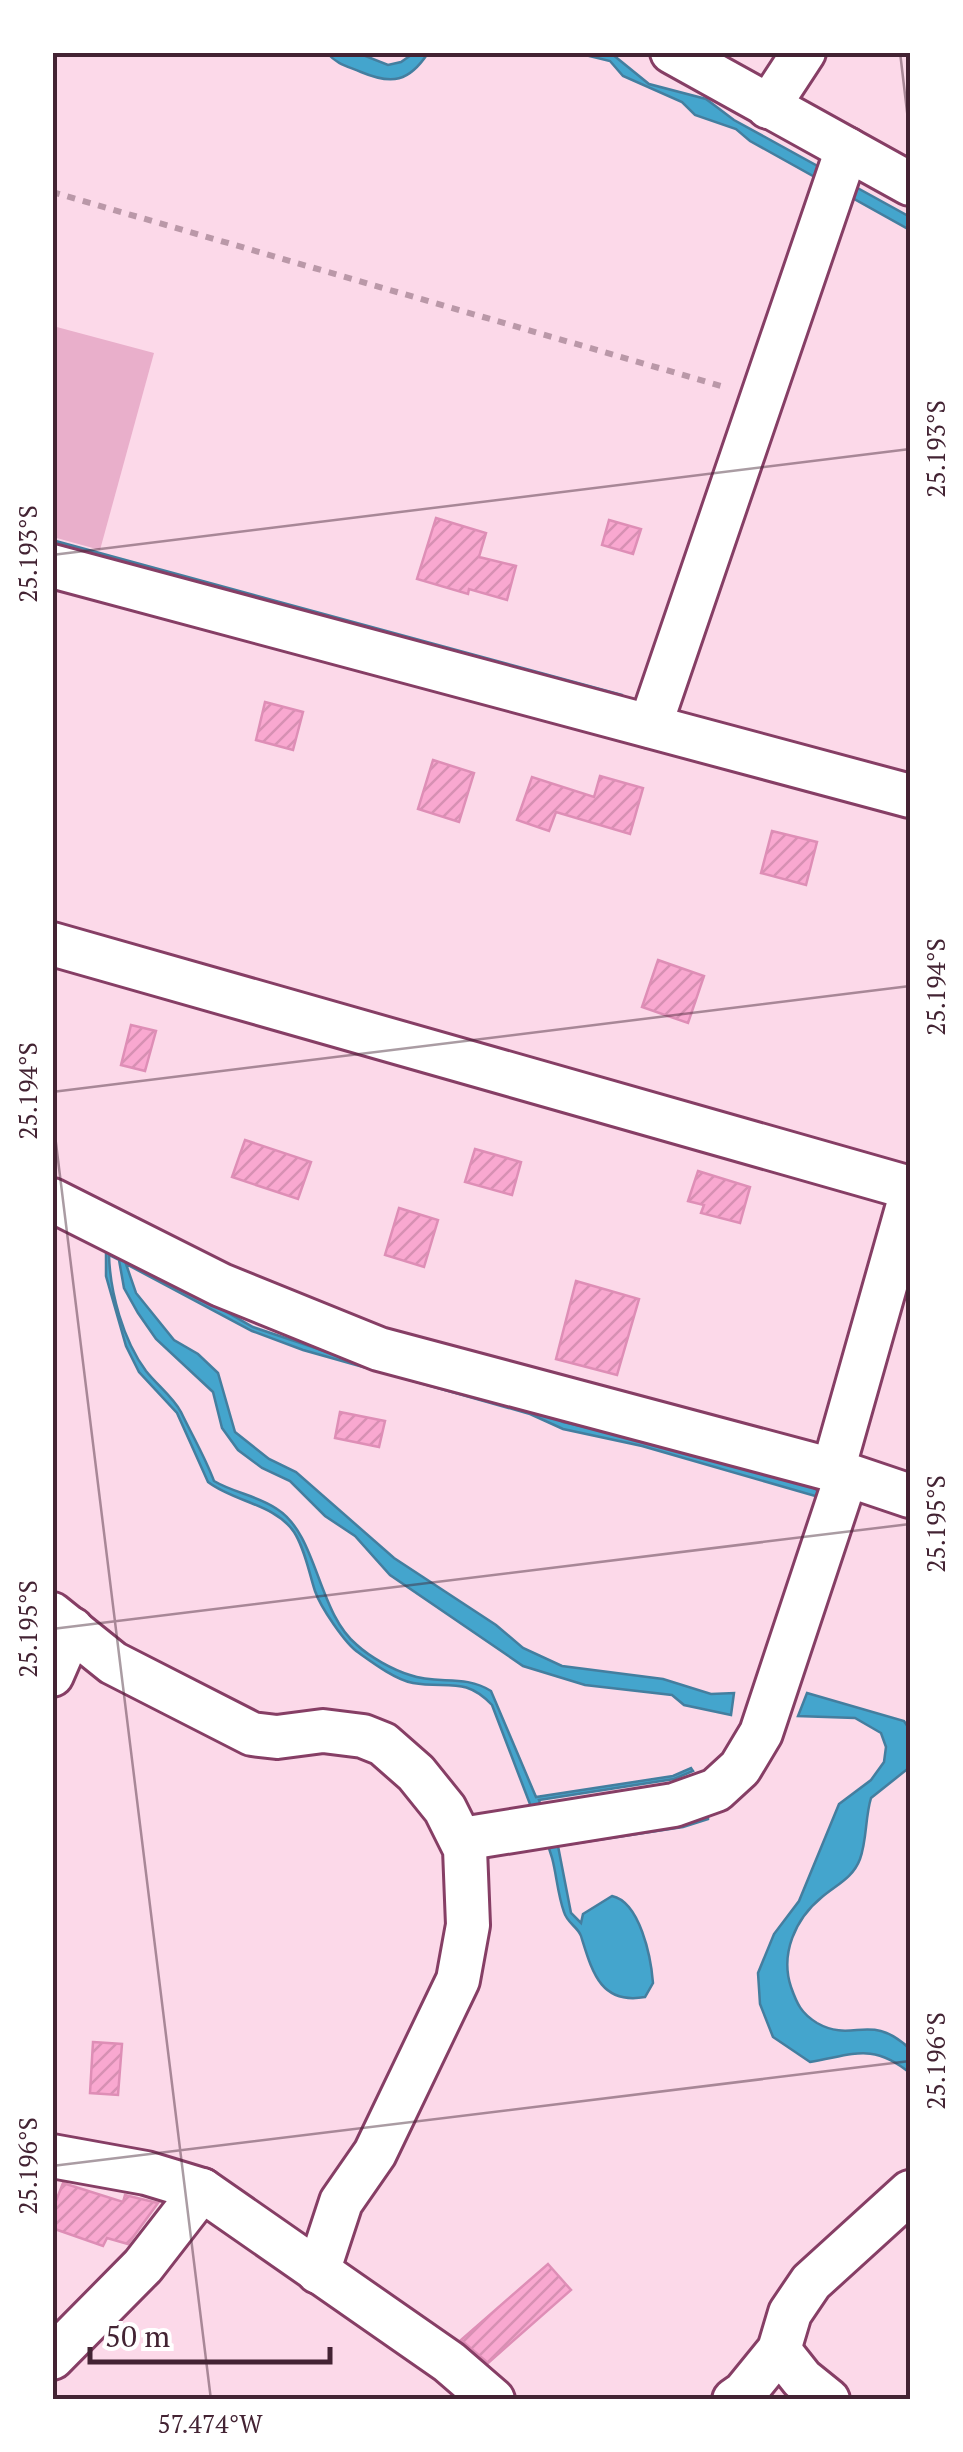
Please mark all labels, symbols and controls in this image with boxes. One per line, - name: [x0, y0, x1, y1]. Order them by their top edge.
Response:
- text: 25.193°S: [919, 400, 952, 498]
- text: 25.193°S: [11, 505, 44, 603]
- text: 25.194°S: [919, 938, 952, 1036]
- text: 25.194°S: [11, 1042, 44, 1140]
- text: 25.195°S: [919, 1475, 952, 1573]
- text: 25.195°S: [11, 1580, 44, 1678]
- text: 25.196°S: [919, 2012, 952, 2110]
- text: 25.196°S: [11, 2117, 44, 2215]
- scale bar: [90, 2302, 330, 2364]
- text: 50 m: [105, 2316, 170, 2356]
- text: 57.474°W: [157, 2407, 263, 2440]

